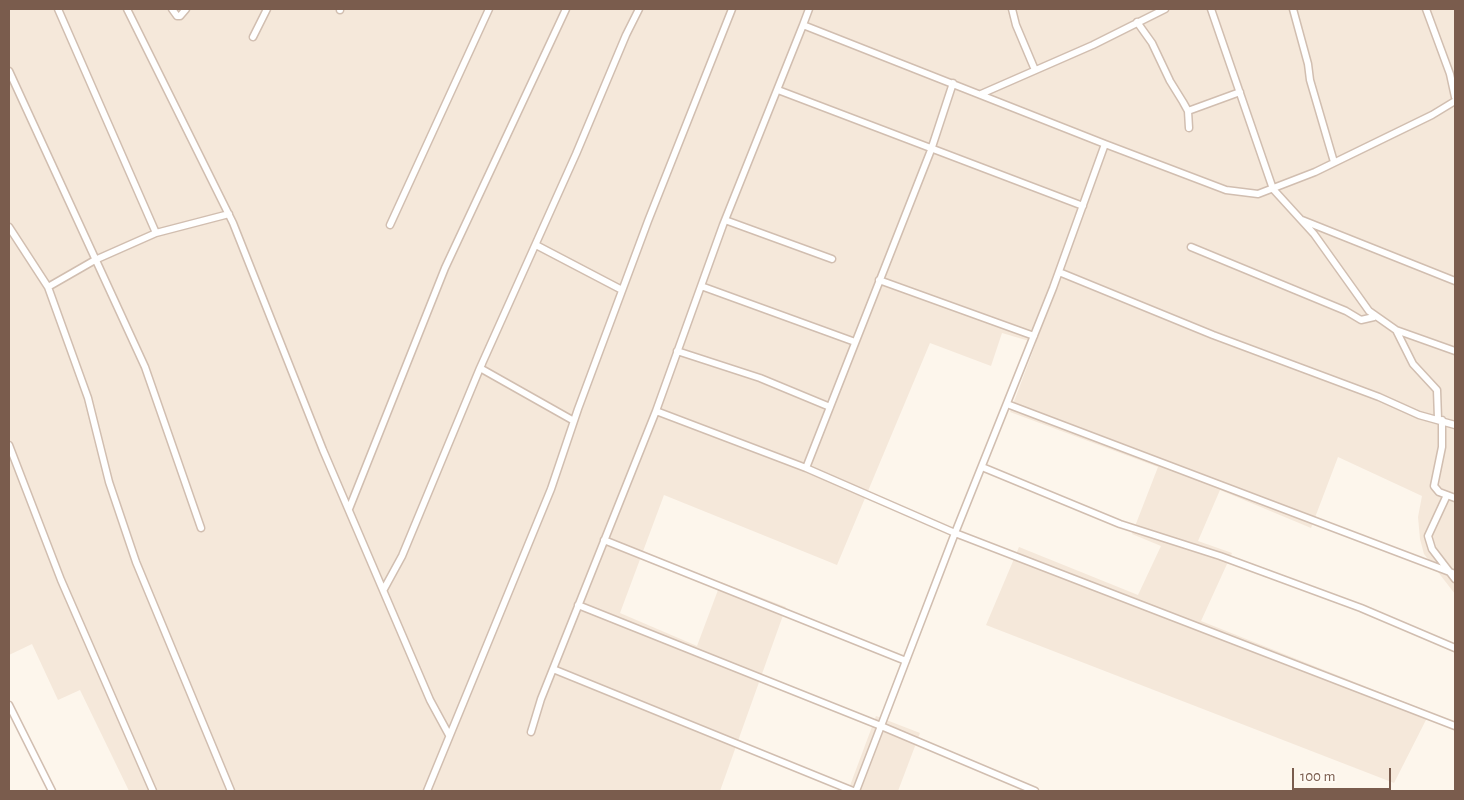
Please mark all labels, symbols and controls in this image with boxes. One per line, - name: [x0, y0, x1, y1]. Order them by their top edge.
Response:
- scale bar: [1294, 758, 1393, 790]
- text: 100 m: [1300, 769, 1335, 784]

